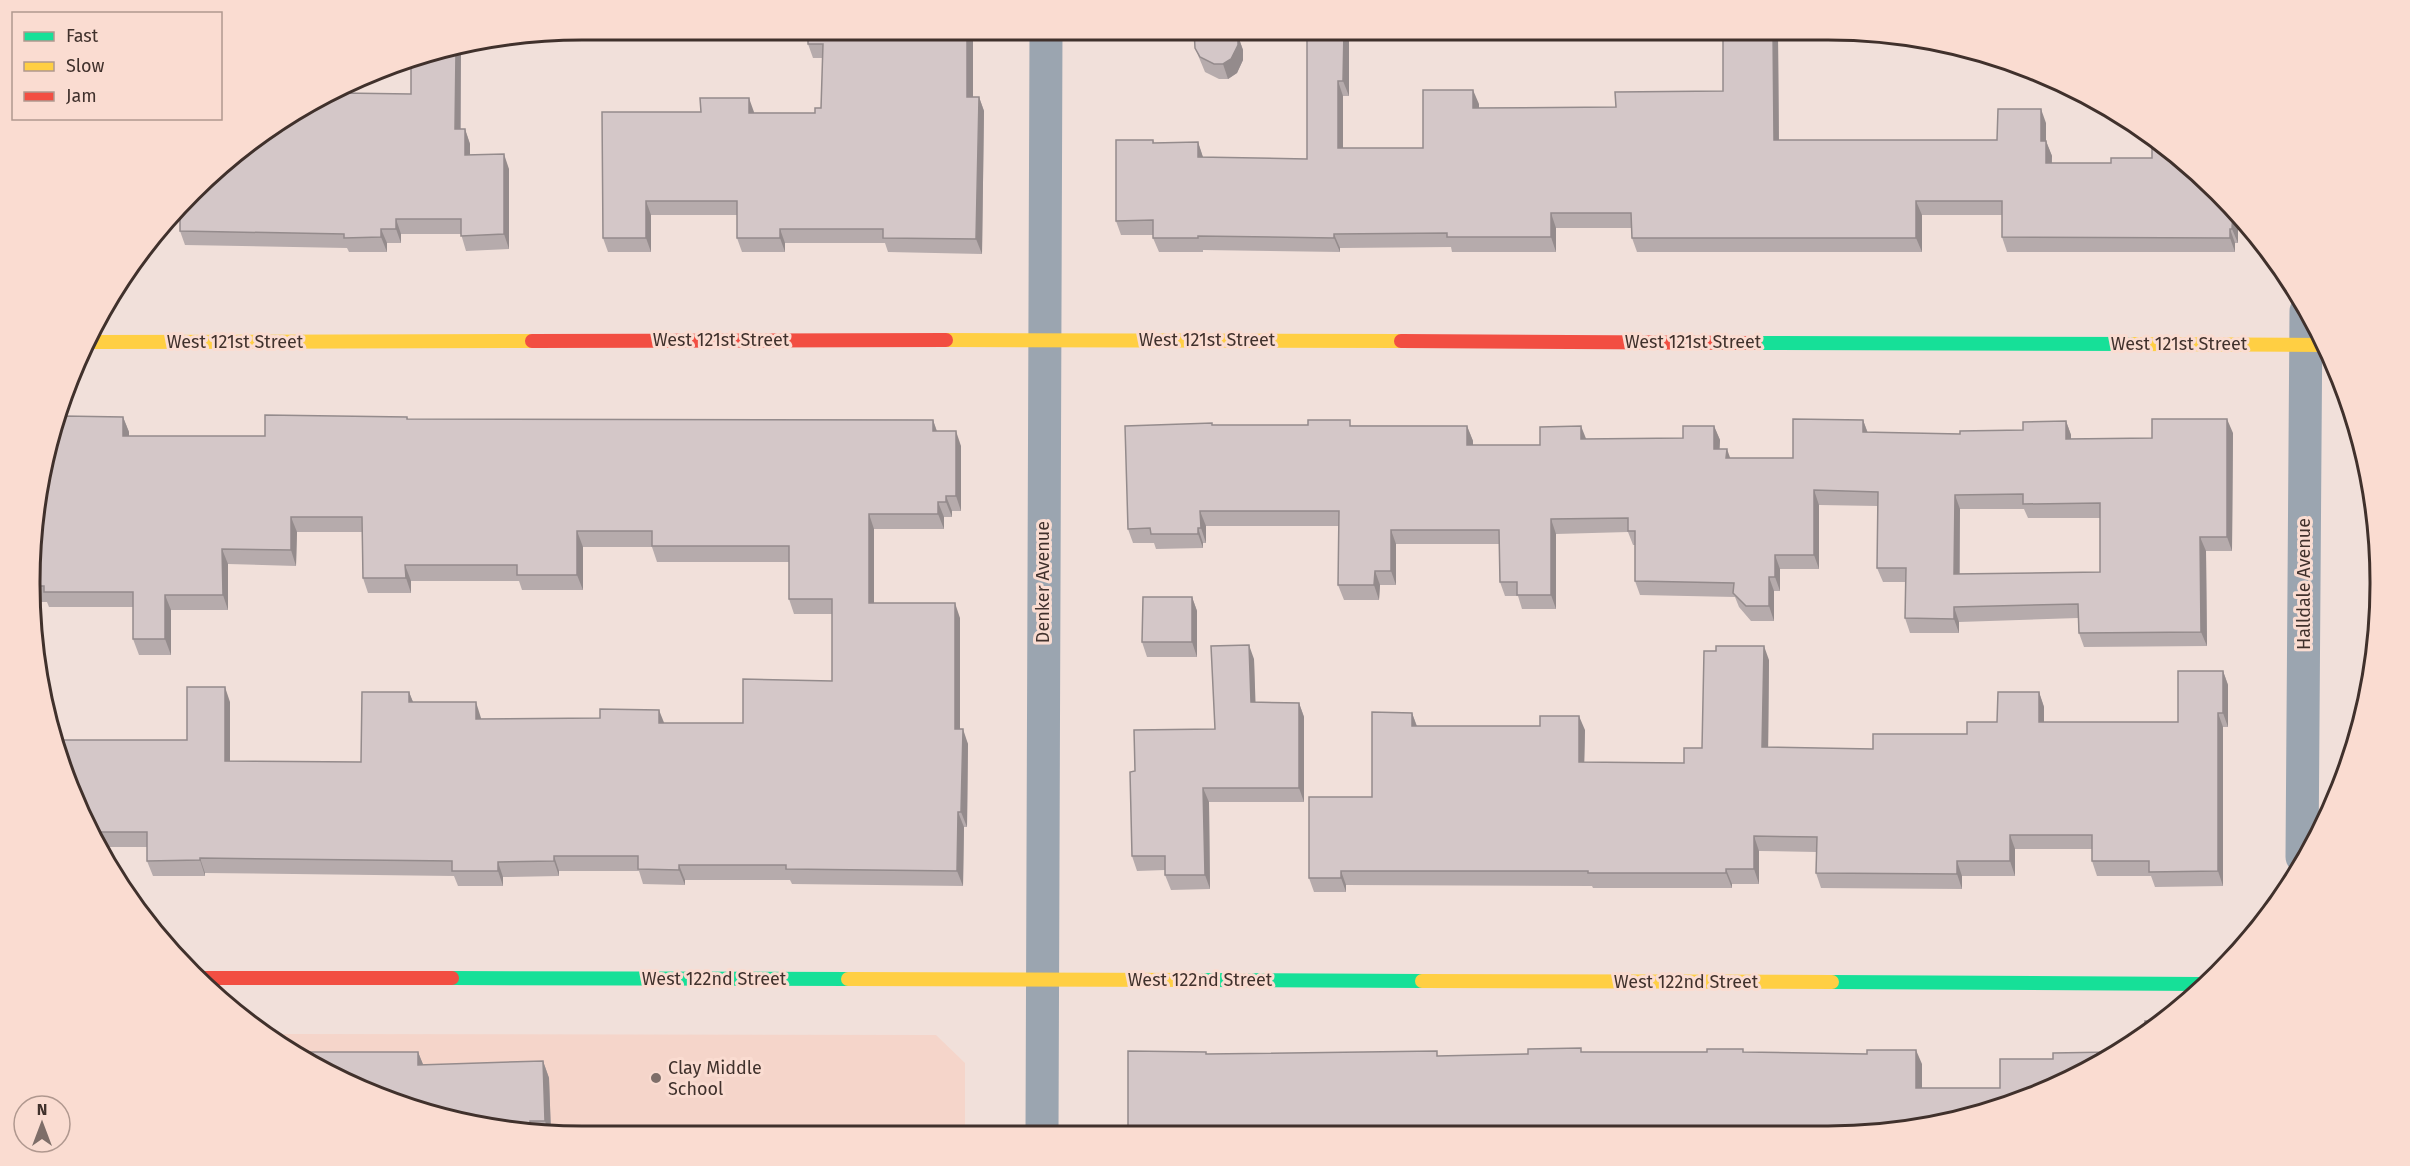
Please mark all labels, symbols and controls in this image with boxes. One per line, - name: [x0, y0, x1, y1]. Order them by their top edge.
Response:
- legend: [12, 12, 222, 120]
- text: Fast: [66, 25, 99, 47]
- text: Slow: [66, 55, 105, 77]
- text: Jam: [66, 85, 97, 107]
- street label: West 121st Street: [653, 329, 790, 351]
- street label: West 121st Street: [1139, 329, 1276, 351]
- street label: West 121st Street: [167, 331, 304, 353]
- street label: West 121st Street: [1625, 331, 1762, 353]
- street label: West 121st Street: [2111, 333, 2248, 355]
- street label: Halldale Avenue: [2293, 518, 2315, 650]
- street label: Denker Avenue: [1032, 521, 1054, 643]
- street label: West 122nd Street: [642, 968, 787, 990]
- street label: West 122nd Street: [1128, 969, 1273, 991]
- street label: West 122nd Street: [1614, 971, 1759, 993]
- place label: Clay Middle School: [668, 1057, 762, 1100]
- marker: Clay Middle School: [649, 1071, 663, 1085]
- north arrow: [12, 1094, 72, 1154]
- text: N: [37, 1100, 47, 1119]

